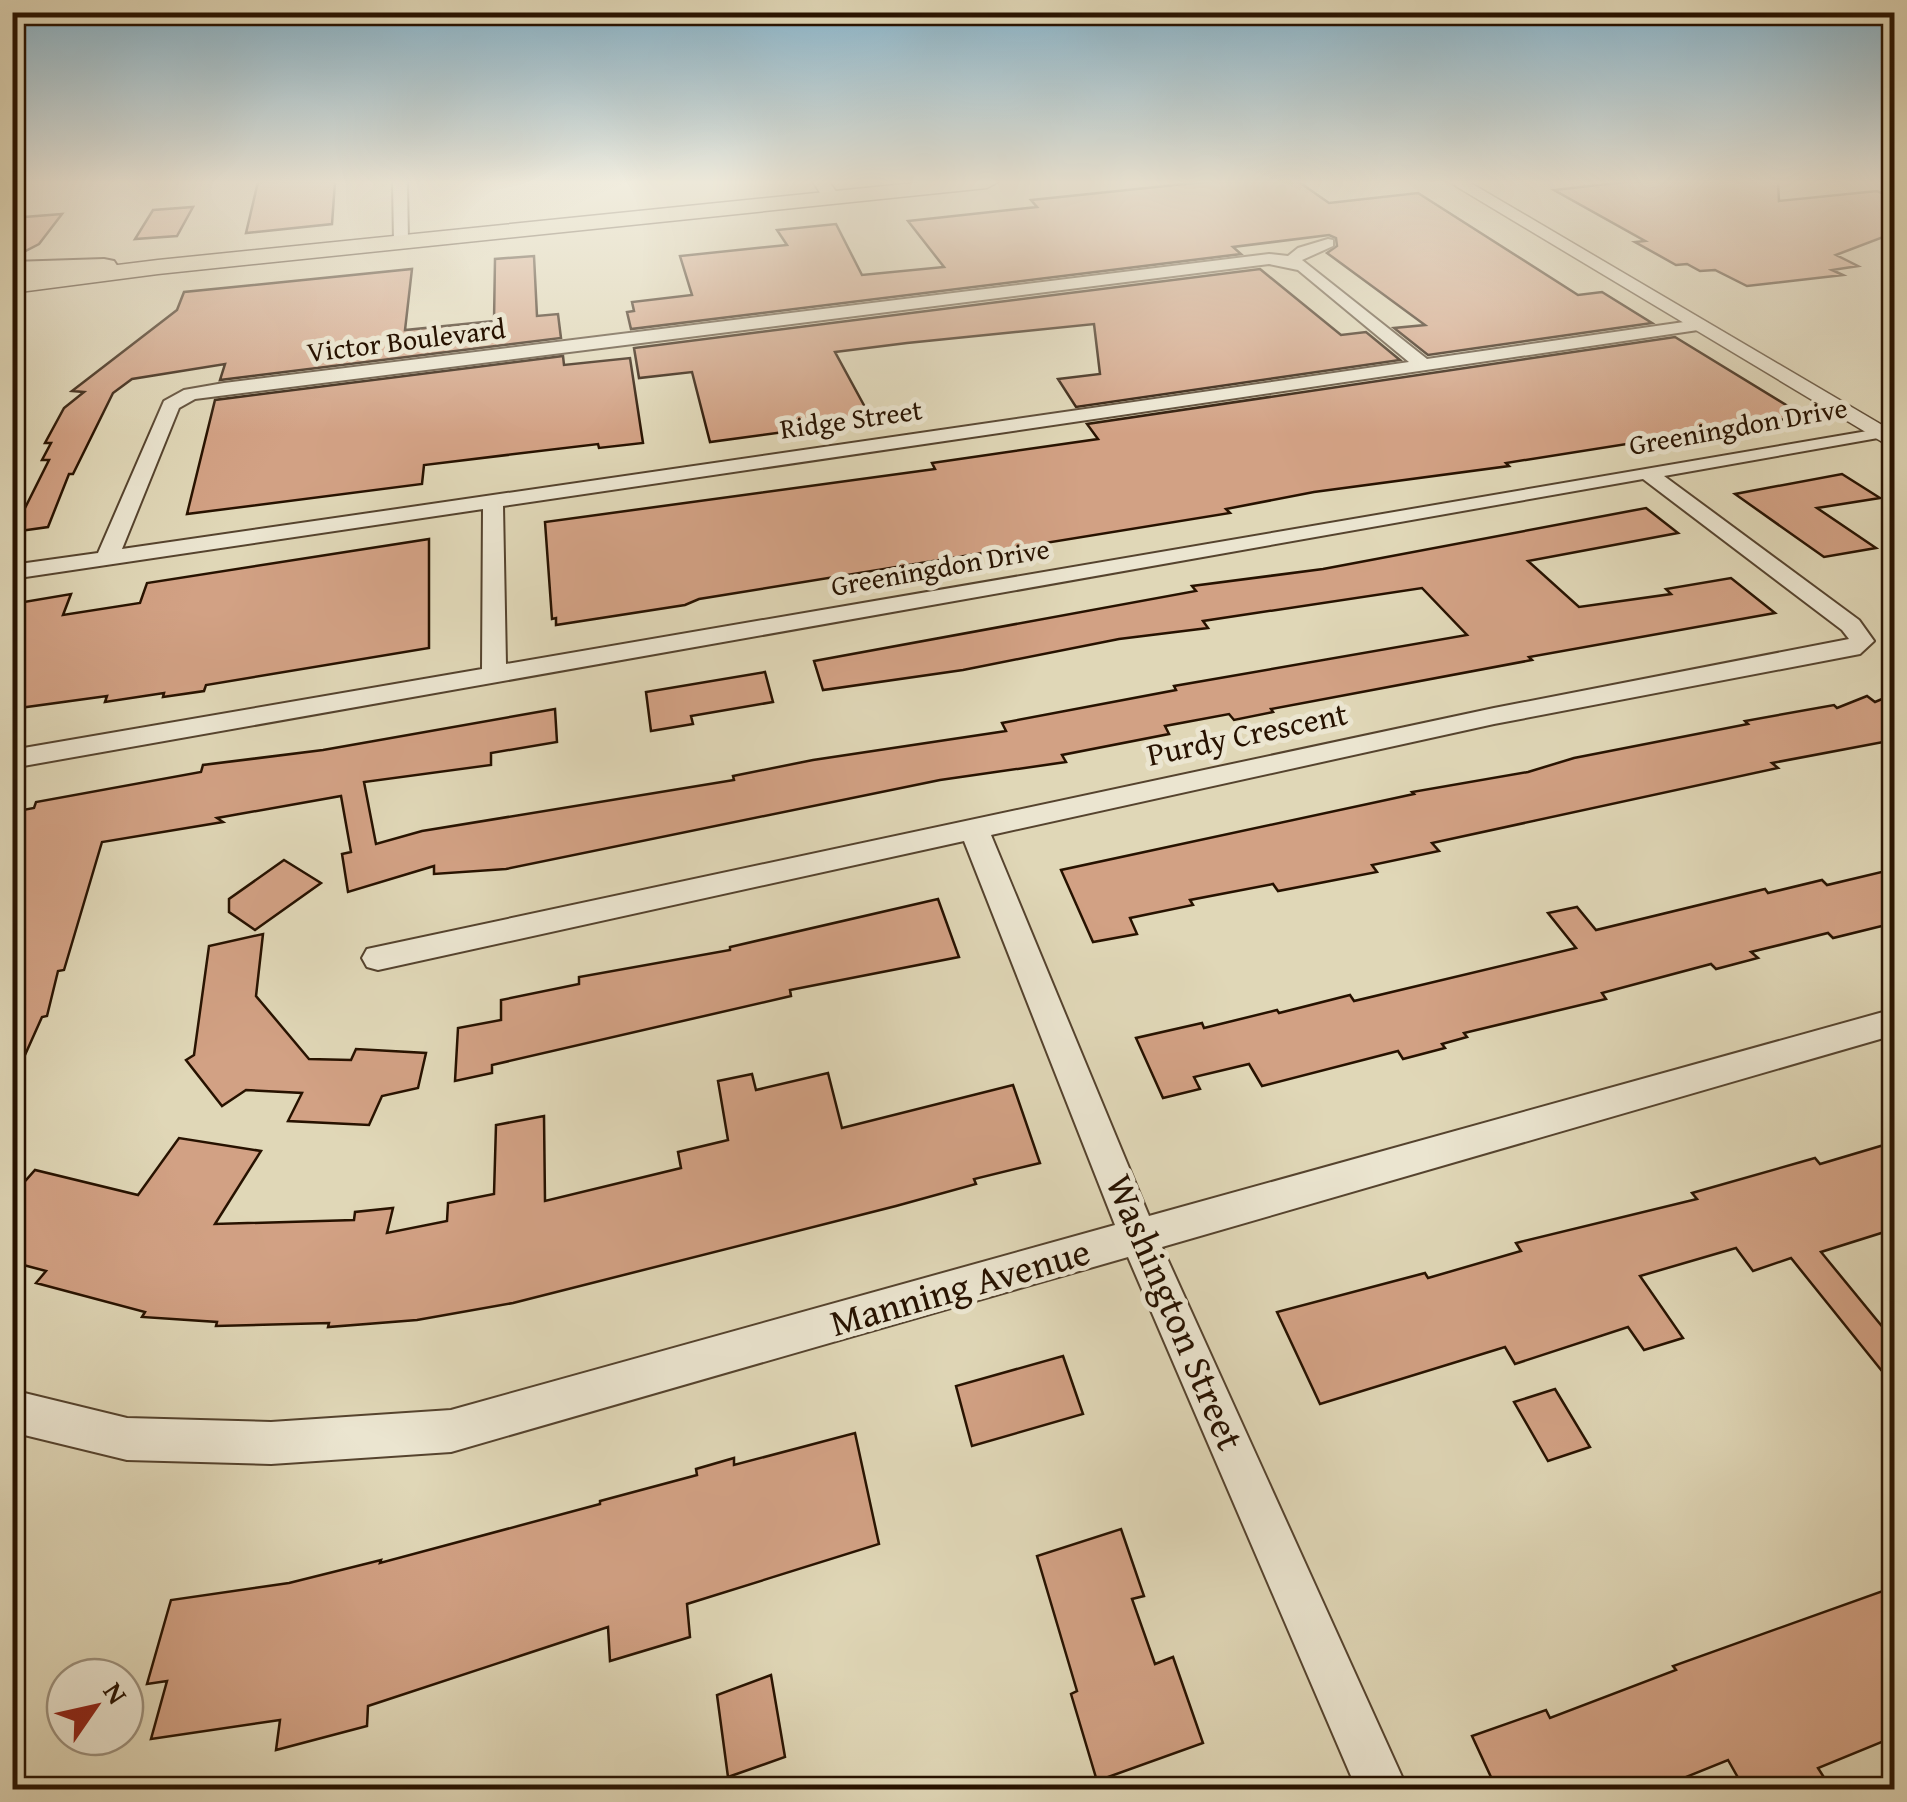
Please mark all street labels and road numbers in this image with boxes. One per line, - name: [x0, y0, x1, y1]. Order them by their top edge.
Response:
- street label: Victor Boulevard: [304, 307, 508, 372]
- street label: Greeningdon Drive: [1625, 386, 1850, 465]
- street label: Ridge Street: [777, 388, 925, 449]
- street label: Greeningdon Drive: [827, 527, 1052, 606]
- street label: Purdy Crescent: [1142, 689, 1351, 778]
- street label: Washington Street: [1093, 1165, 1259, 1458]
- street label: Manning Avenue: [823, 1222, 1096, 1350]

